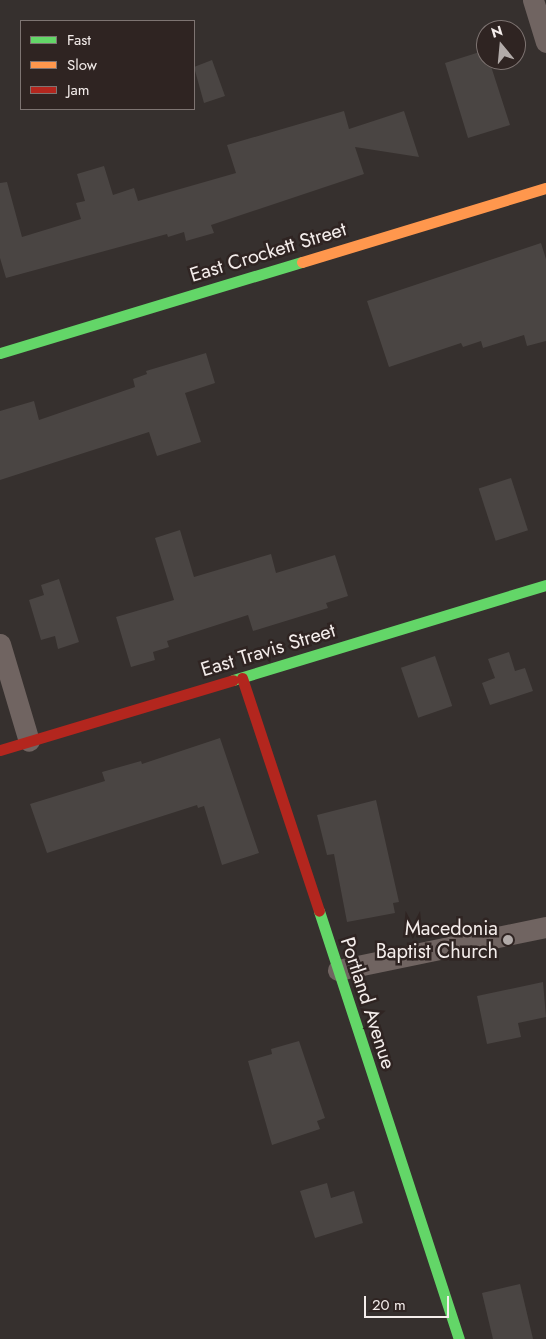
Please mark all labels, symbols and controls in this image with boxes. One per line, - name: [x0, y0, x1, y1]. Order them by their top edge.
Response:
- legend: [20, 20, 195, 110]
- north arrow: [476, 20, 526, 70]
- text: N: [489, 20, 505, 43]
- text: Fast: [67, 29, 91, 51]
- text: Slow: [67, 54, 97, 76]
- text: Jam: [67, 79, 90, 101]
- street label: East Crockett Street: [187, 217, 349, 287]
- street label: East Travis Street: [198, 618, 338, 682]
- place label: Macedonia Baptist Church: [376, 916, 498, 963]
- street label: Portland Avenue: [335, 934, 401, 1072]
- marker: Macedonia Baptist Church: [502, 934, 514, 946]
- scale bar: [366, 1286, 451, 1318]
- text: 20 m: [372, 1294, 406, 1316]

